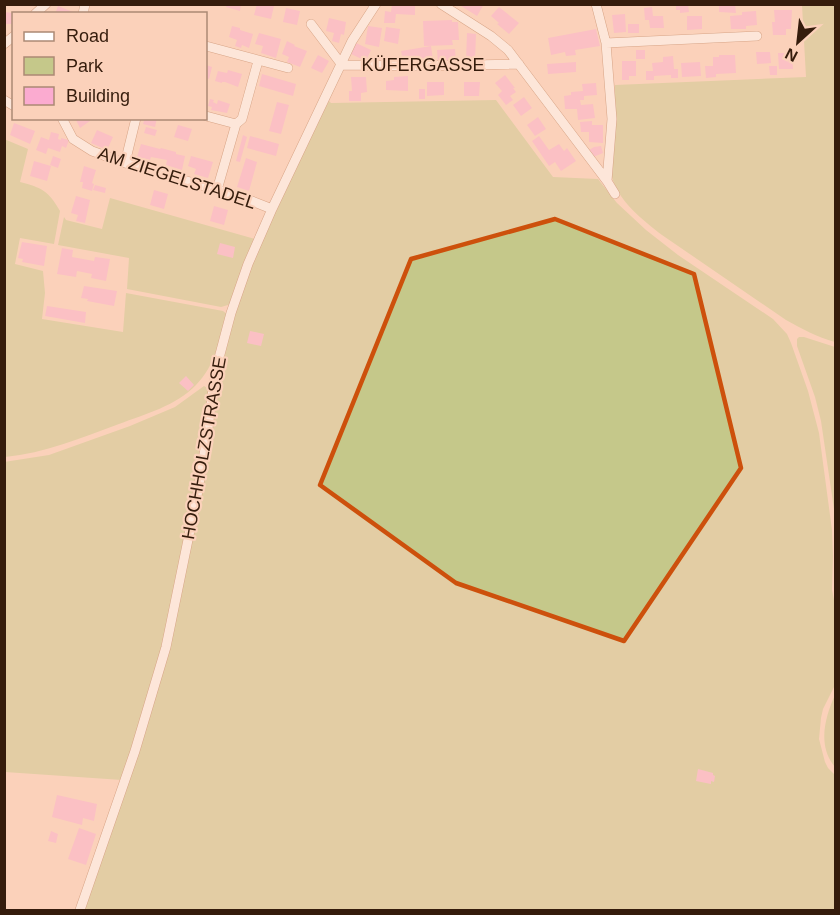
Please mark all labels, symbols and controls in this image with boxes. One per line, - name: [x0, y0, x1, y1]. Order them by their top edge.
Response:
- legend: [12, 12, 207, 120]
- north arrow: [768, 12, 828, 72]
- text: Road: [66, 26, 109, 46]
- text: N: [782, 45, 800, 65]
- street label: KÜFERGASSE: [361, 55, 485, 75]
- text: Park: [66, 56, 104, 76]
- text: Building: [66, 86, 130, 106]
- street label: AM ZIEGELSTADEL: [96, 143, 258, 213]
- street label: HOCHHOLZSTRASSE: [178, 355, 230, 541]

